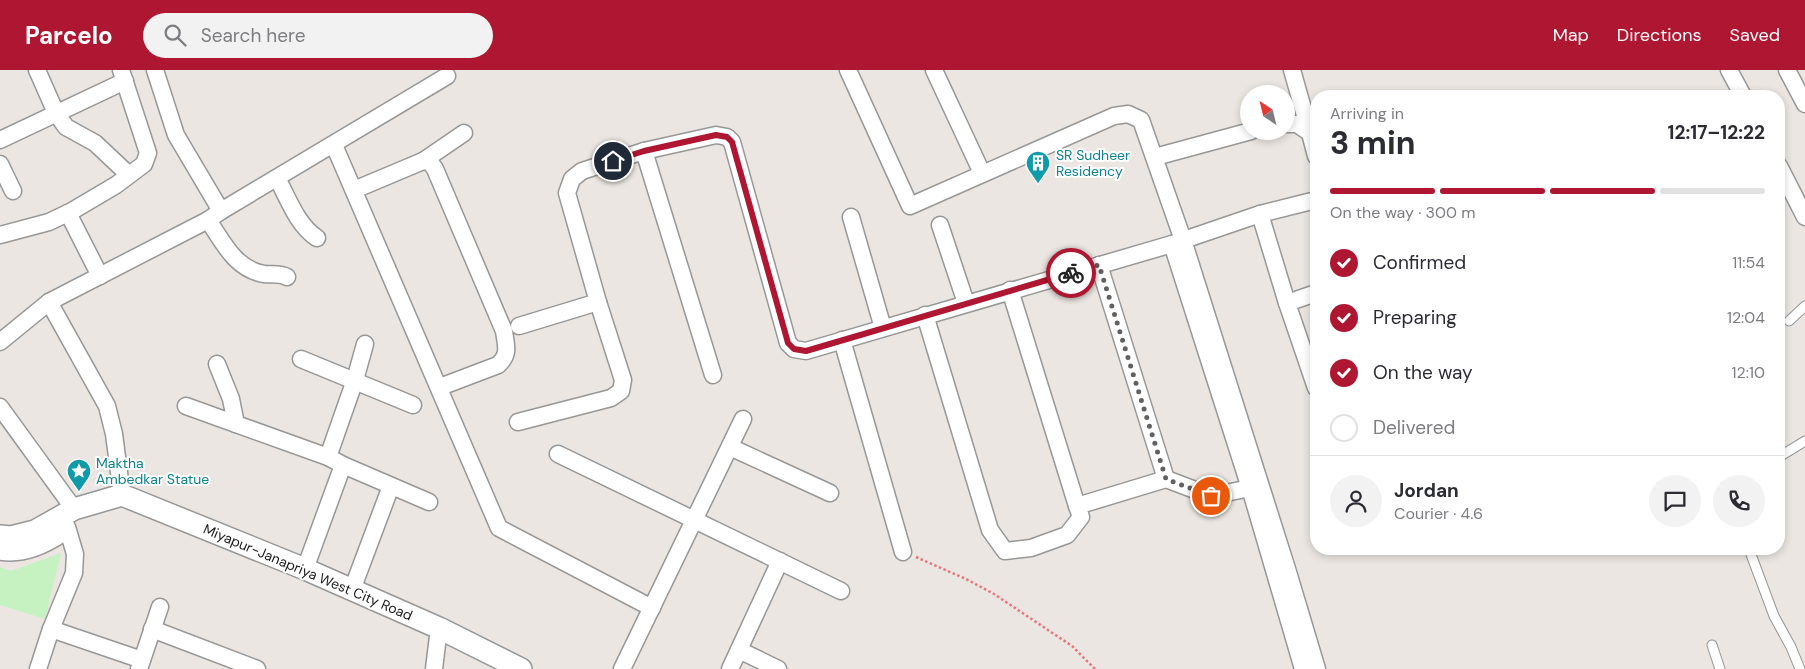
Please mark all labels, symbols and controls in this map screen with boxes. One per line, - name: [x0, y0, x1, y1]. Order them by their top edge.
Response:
- search box: [143, 13, 493, 58]
- text: Parcelo: [25, 20, 113, 51]
- icon: search: [161, 21, 189, 49]
- text: Search here: [201, 23, 306, 48]
- text: Map: [1553, 23, 1589, 47]
- text: Directions: [1617, 23, 1702, 47]
- text: Saved: [1730, 23, 1780, 47]
- north arrow: [1240, 85, 1295, 140]
- map controls: [1240, 85, 1295, 140]
- text: Arriving in: [1330, 103, 1404, 124]
- text: 12:17–12:22: [1668, 120, 1765, 145]
- text: 3 min: [1330, 122, 1415, 164]
- pin: [592, 140, 634, 182]
- place label: SR Sudheer Residency: [1056, 146, 1130, 180]
- icon: home: [599, 147, 627, 175]
- building icon: SR Sudheer Residency: [1025, 150, 1051, 184]
- text: On the way · 300 m: [1330, 202, 1475, 223]
- courier: [1046, 248, 1096, 298]
- icon: check: [1330, 249, 1358, 277]
- text: Confirmed: [1373, 250, 1466, 275]
- text: 11:54: [1732, 252, 1765, 273]
- icon: bike: [1057, 259, 1085, 287]
- icon: check: [1330, 304, 1358, 332]
- text: Preparing: [1373, 305, 1457, 330]
- text: 12:04: [1727, 307, 1765, 328]
- icon: check: [1330, 359, 1358, 387]
- text: On the way: [1373, 360, 1473, 385]
- text: 12:10: [1732, 362, 1765, 383]
- text: Delivered: [1373, 415, 1455, 440]
- place label: Maktha Ambedkar Statue: [96, 454, 209, 488]
- place icon: Maktha Ambedkar Statue: [66, 458, 92, 492]
- pin: [1190, 475, 1232, 517]
- button: person: [1330, 475, 1382, 527]
- button: chat: [1649, 475, 1701, 527]
- button: phone: [1713, 475, 1765, 527]
- text: Jordan: [1394, 478, 1459, 503]
- icon: bag: [1197, 482, 1225, 510]
- text: Courier · 4.6: [1394, 503, 1483, 524]
- street label: Miyapur-Janapriya West City Road: [201, 520, 415, 624]

